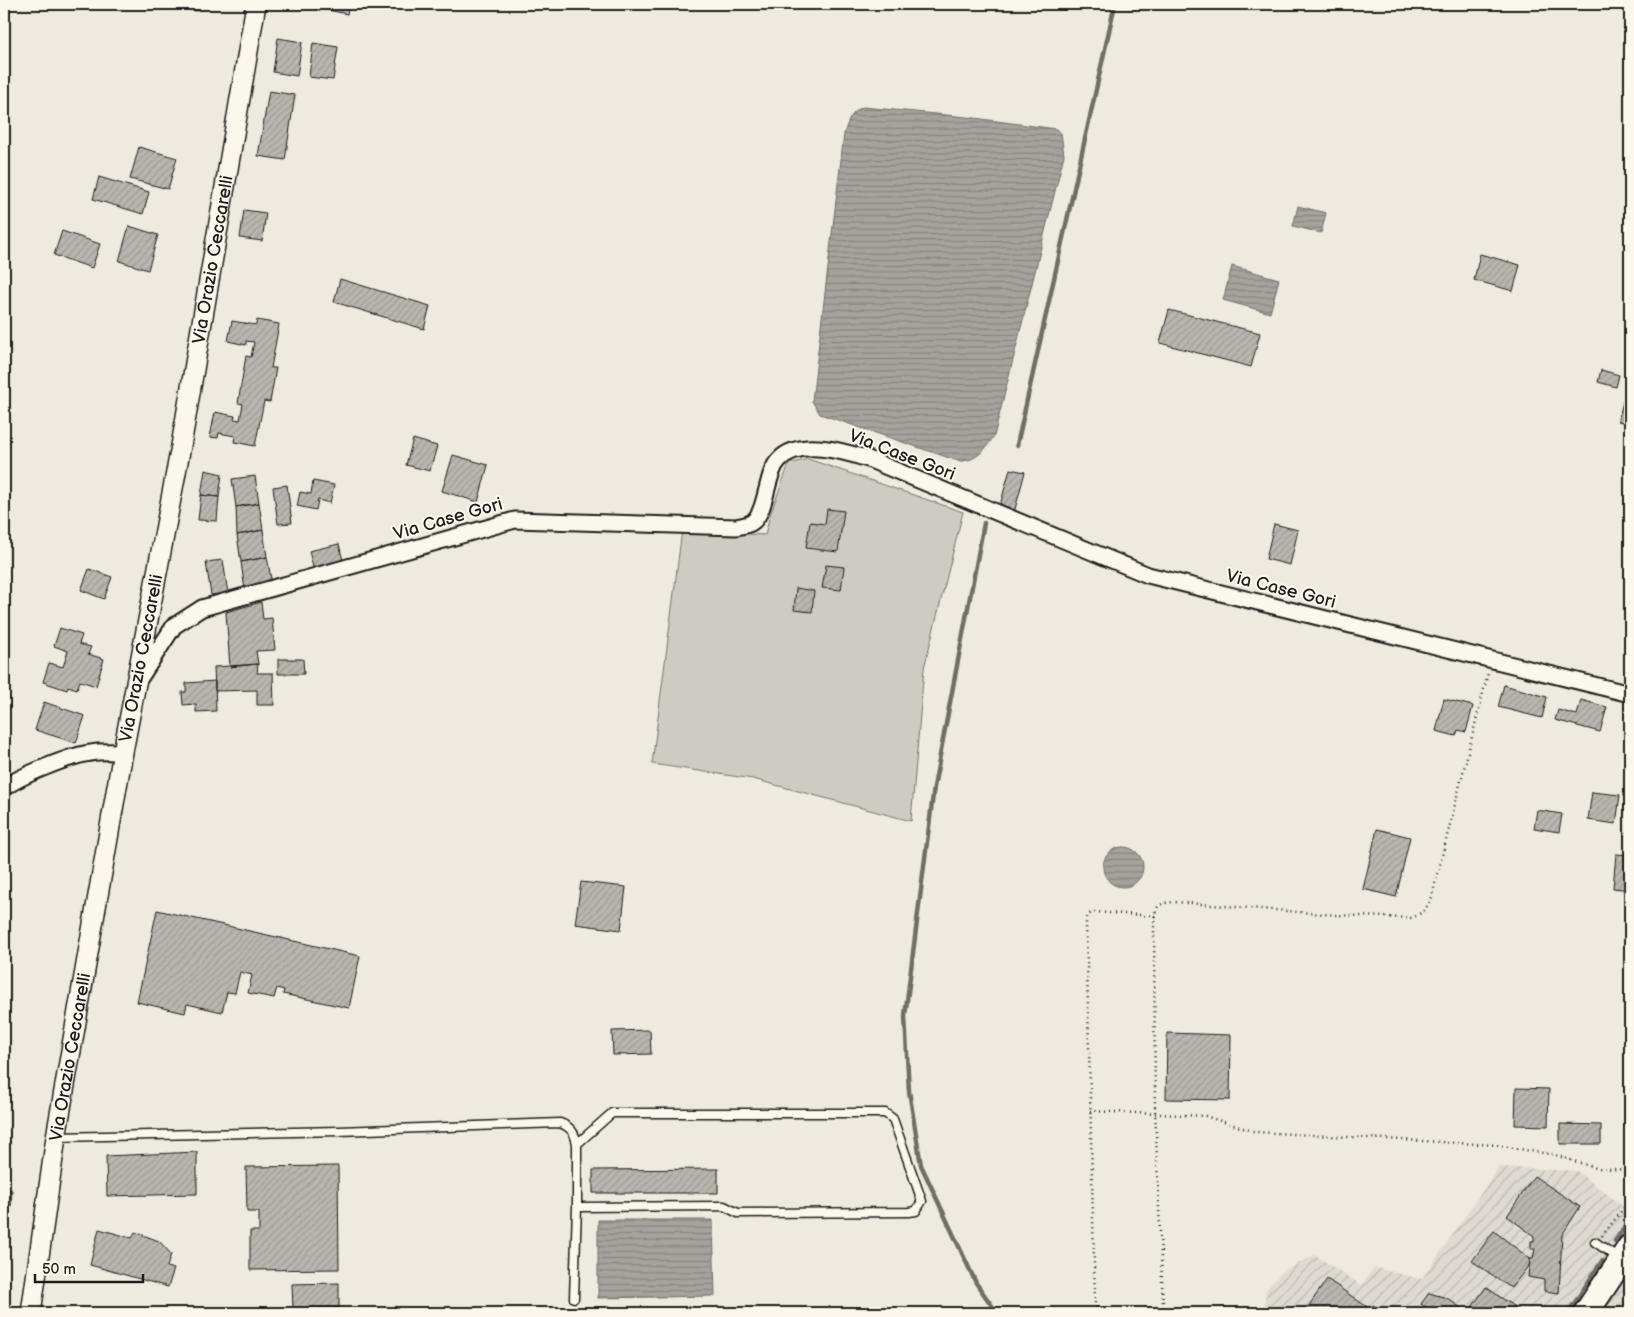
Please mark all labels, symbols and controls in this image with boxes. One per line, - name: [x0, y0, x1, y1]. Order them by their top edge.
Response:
- street label: Via Orazio Ceccarelli: [188, 174, 237, 345]
- street label: Via Case Gori: [846, 425, 958, 485]
- street label: Via Case Gori: [391, 493, 505, 545]
- street label: Via Case Gori: [1224, 565, 1338, 613]
- street label: Via Orazio Ceccarelli: [115, 573, 167, 744]
- street label: Via Orazio Ceccarelli: [45, 971, 95, 1143]
- scale bar: [35, 1252, 142, 1284]
- text: 50 m: [42, 1260, 76, 1279]

